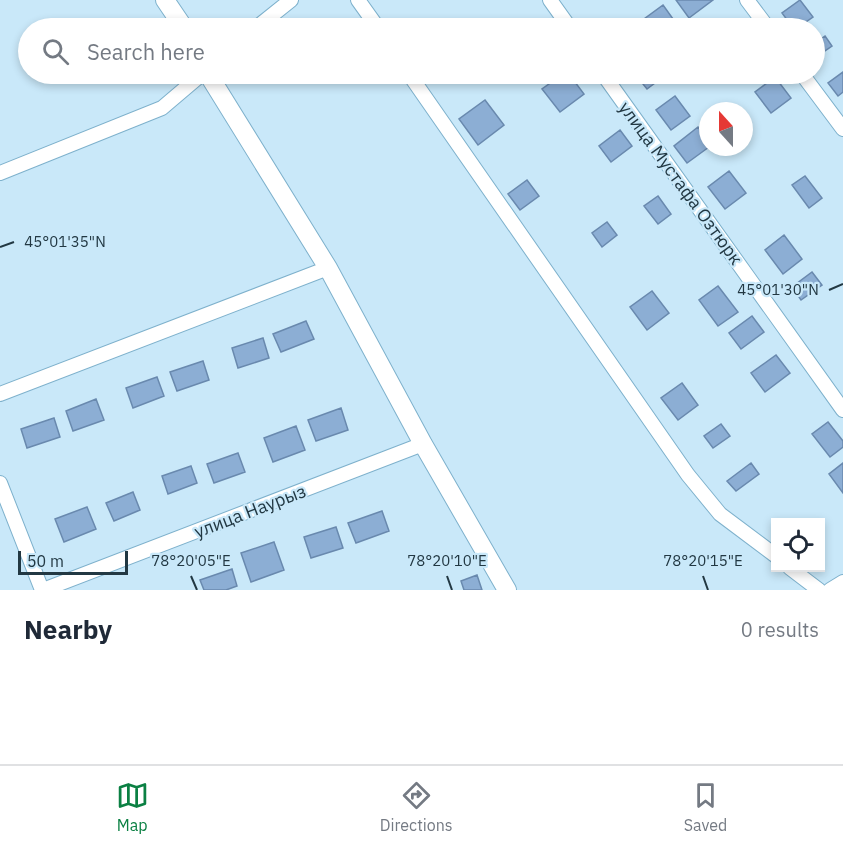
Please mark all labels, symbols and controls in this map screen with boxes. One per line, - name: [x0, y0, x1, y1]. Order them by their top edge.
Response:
- search box: [18, 18, 825, 84]
- icon: search: [39, 35, 72, 68]
- text: Search here: [87, 37, 205, 66]
- street label: улица Мустафа Озтюрк: [614, 97, 748, 269]
- north arrow: [699, 102, 753, 156]
- text: 45°01'35"N: [24, 232, 106, 251]
- text: 45°01'30"N: [737, 280, 819, 299]
- street label: улица Наурыз: [191, 479, 309, 543]
- map controls: [771, 518, 825, 572]
- button: locate: [771, 518, 825, 572]
- scale bar: [18, 548, 128, 576]
- text: 50 m: [27, 551, 64, 571]
- text: 78°20'05"E: [151, 551, 231, 570]
- text: 78°20'10"E: [407, 551, 487, 570]
- text: 78°20'15"E: [663, 551, 743, 570]
- text: Nearby: [24, 612, 112, 646]
- text: 0 results: [741, 616, 819, 643]
- tab: Map: [116, 779, 149, 835]
- tab: Directions: [380, 779, 453, 835]
- tab: Saved: [684, 779, 727, 835]

